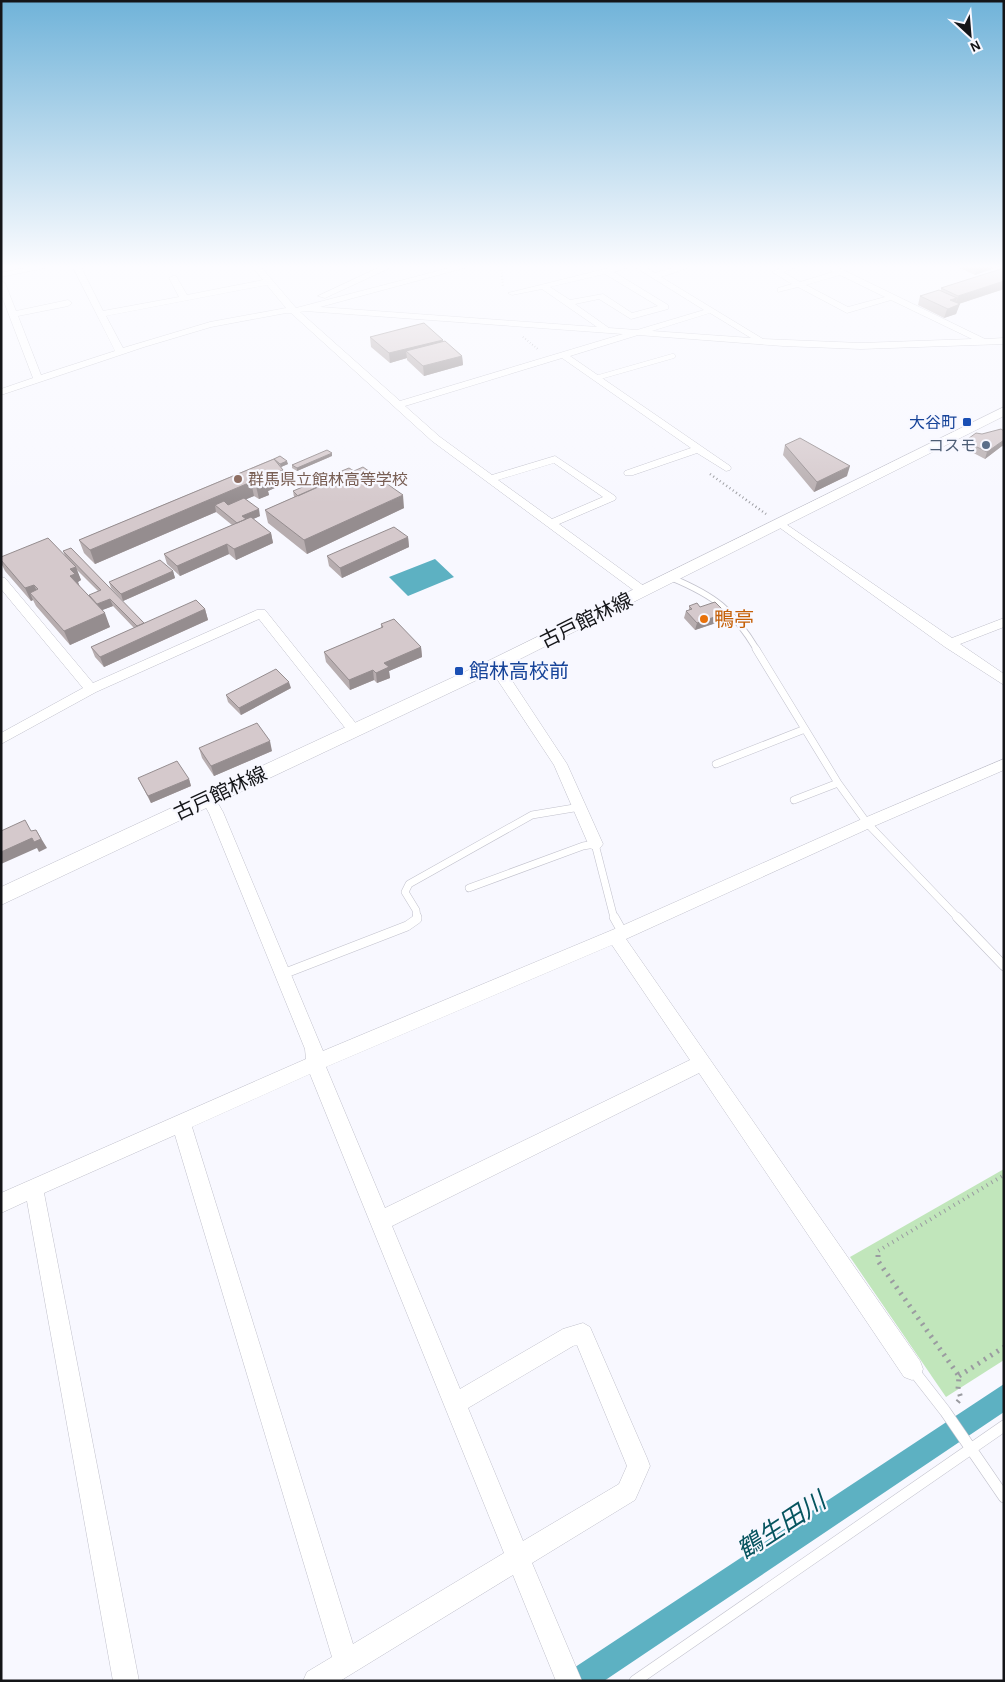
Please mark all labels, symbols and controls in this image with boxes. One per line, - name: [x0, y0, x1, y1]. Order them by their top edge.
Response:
- north arrow: [945, 10, 995, 60]
- text: N: [968, 37, 983, 54]
- place label: 大谷町: [909, 414, 957, 431]
- marker: 大谷町: [961, 416, 973, 428]
- place label: コスモ: [928, 438, 976, 454]
- marker: コスモ: [980, 439, 992, 451]
- place label: 群馬県立館林高等学校: [248, 471, 408, 488]
- marker: 群馬県立館林高等学校: [232, 473, 244, 485]
- street label: 古戸館林線: [536, 588, 636, 652]
- place label: 鴨亭: [714, 609, 754, 630]
- marker: 鴨亭: [698, 613, 710, 625]
- place label: 館林高校前: [469, 661, 569, 682]
- marker: 館林高校前: [453, 665, 465, 677]
- street label: 古戸館林線: [170, 762, 270, 824]
- water label: 鶴生田川: [732, 1485, 833, 1564]

